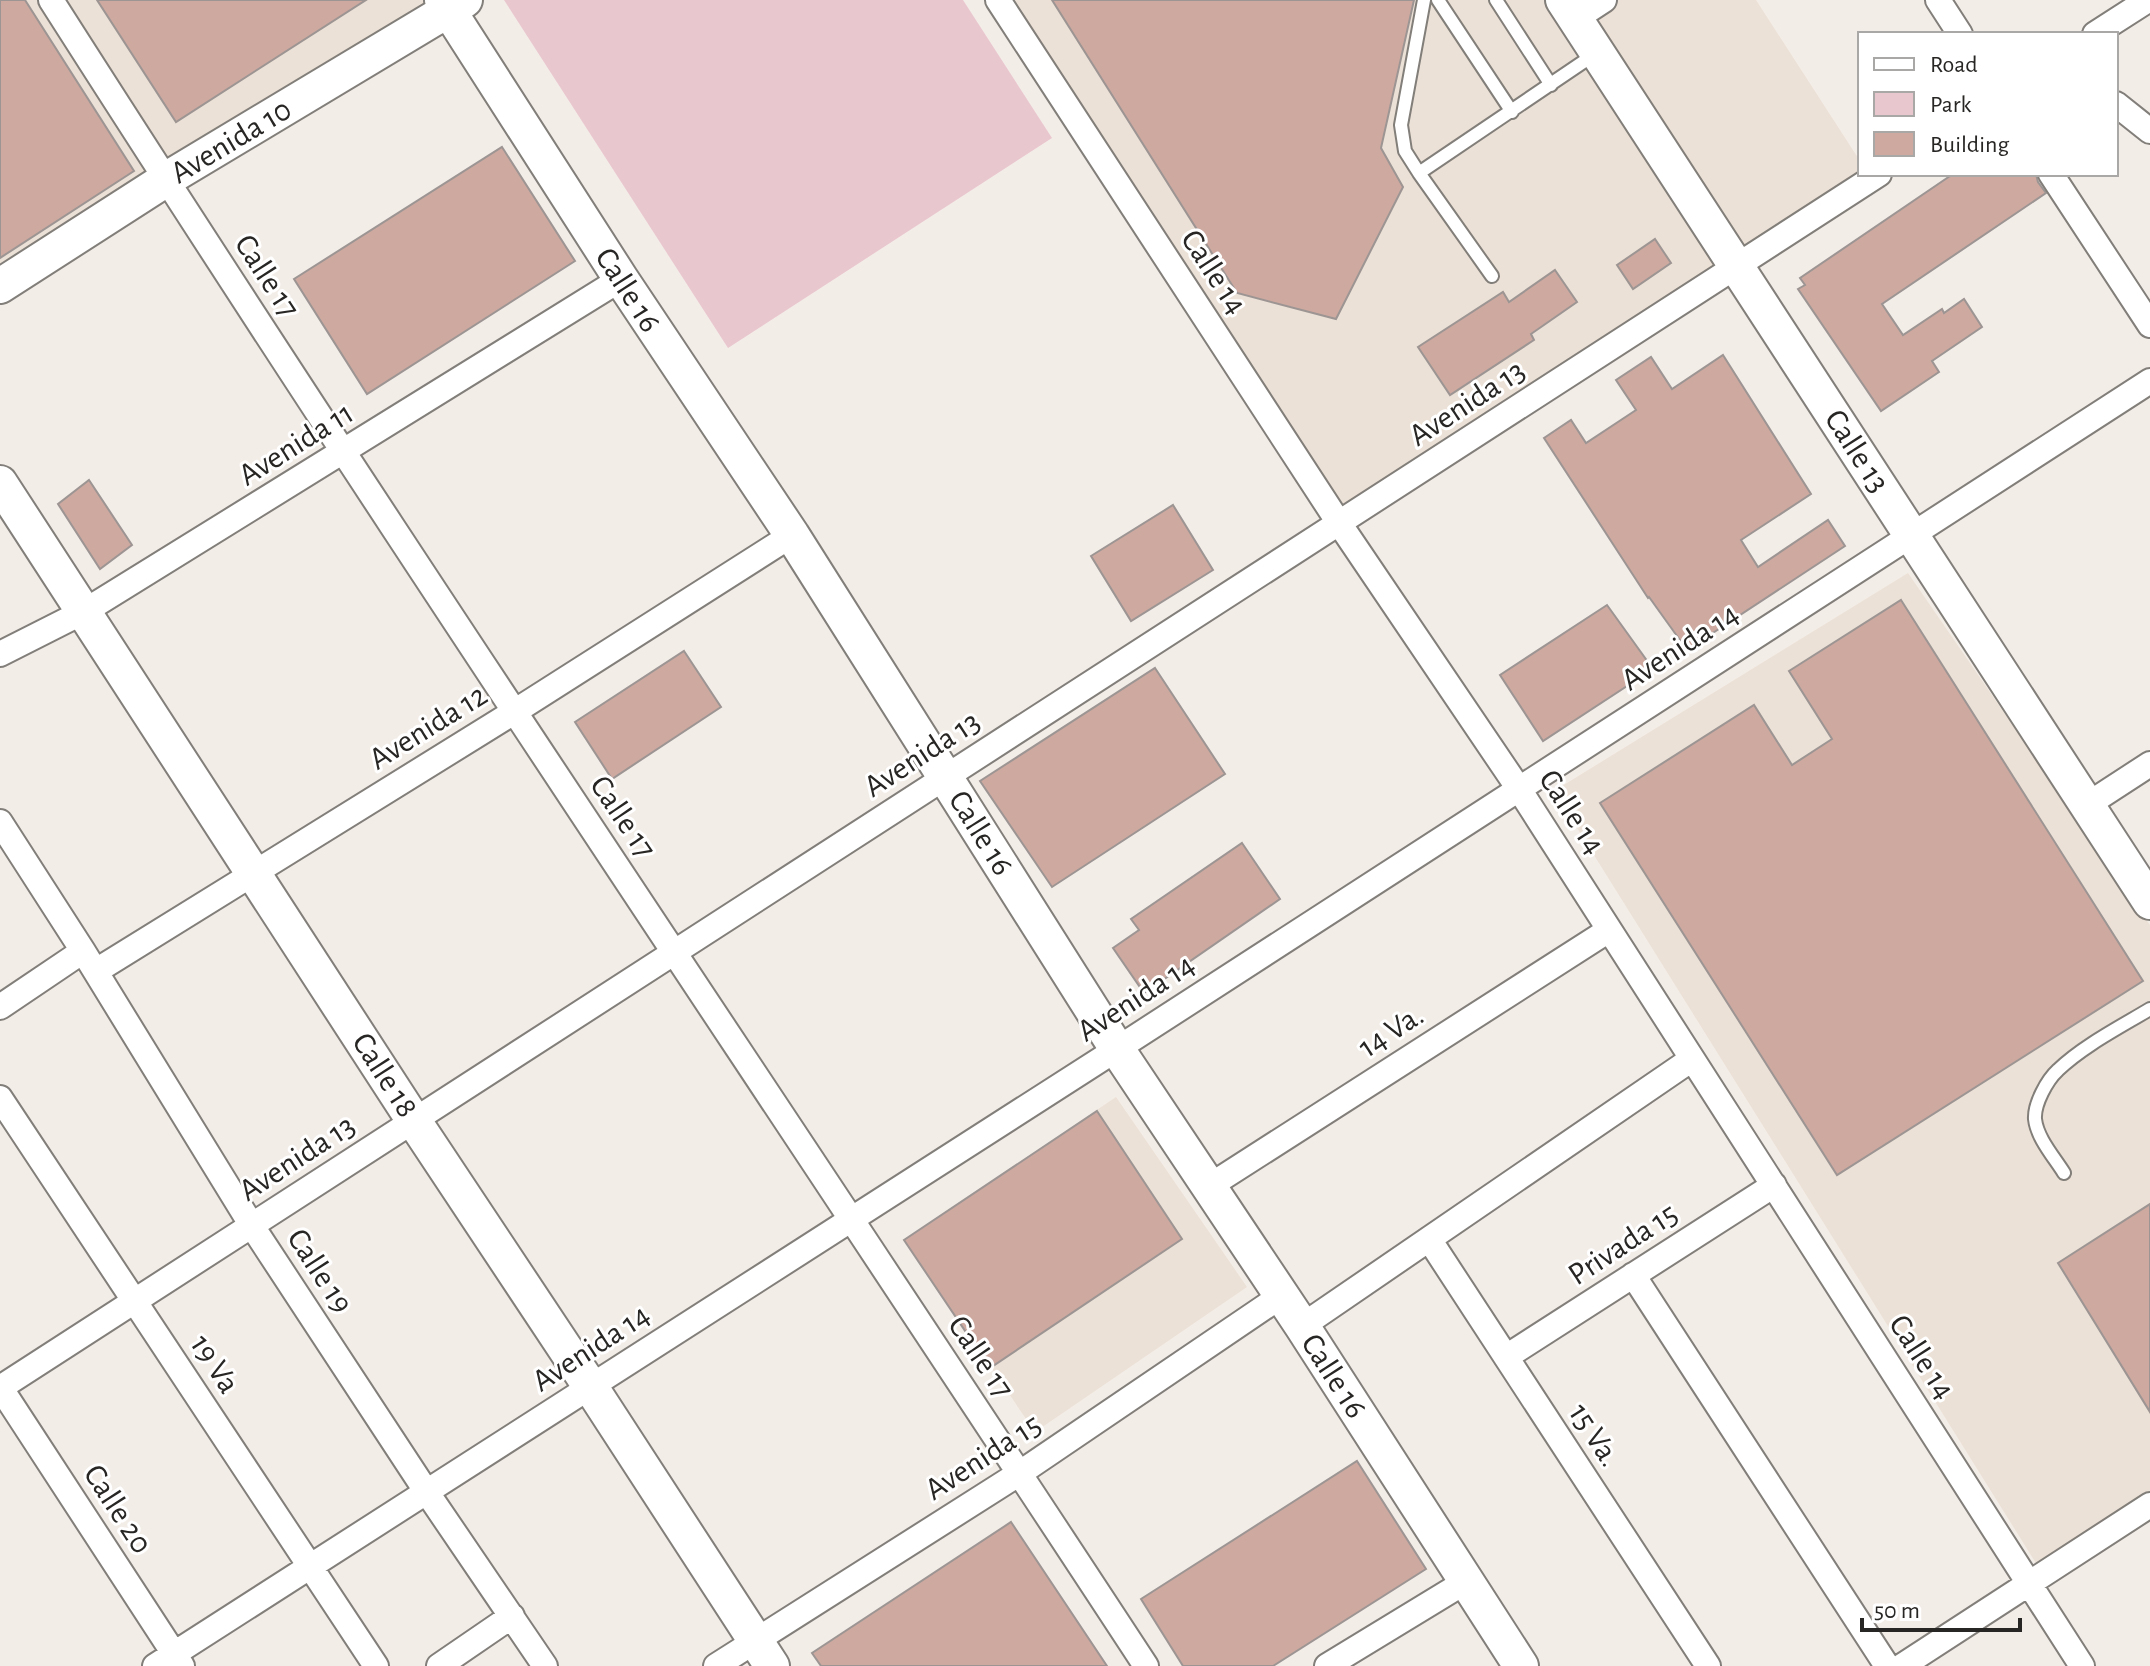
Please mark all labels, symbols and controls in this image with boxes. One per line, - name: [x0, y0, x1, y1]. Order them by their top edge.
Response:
- legend: [1858, 32, 2118, 176]
- text: Road: [1930, 53, 1978, 77]
- street label: Avenida 10: [165, 93, 297, 189]
- text: Park: [1930, 93, 1971, 117]
- text: Building: [1930, 133, 2009, 157]
- street label: Calle 14: [1175, 224, 1253, 320]
- street label: Calle 17: [229, 229, 305, 323]
- street label: Calle 16: [589, 242, 667, 338]
- street label: Avenida 13: [1403, 354, 1531, 452]
- street label: Avenida 11: [233, 396, 359, 492]
- street label: Calle 13: [1819, 404, 1895, 498]
- street label: Avenida 14: [1616, 597, 1744, 697]
- street label: Avenida 12: [363, 678, 493, 776]
- street label: Avenida 13: [858, 705, 986, 803]
- street label: Calle 14: [1533, 764, 1611, 860]
- street label: Calle 17: [584, 770, 662, 864]
- street label: Calle 16: [943, 785, 1019, 881]
- street label: Avenida 14: [1072, 948, 1200, 1048]
- street label: 14 Va.: [1353, 998, 1429, 1064]
- street label: Calle 18: [346, 1027, 424, 1123]
- street label: Avenida 13: [233, 1109, 361, 1207]
- street label: Privada 15: [1563, 1197, 1683, 1291]
- street label: Calle 19: [281, 1223, 359, 1319]
- street label: Avenida 14: [527, 1298, 655, 1398]
- street label: Calle 14: [1883, 1309, 1961, 1405]
- street label: Calle 17: [942, 1310, 1020, 1404]
- street label: Calle 16: [1295, 1328, 1373, 1424]
- street label: 19 Va: [185, 1329, 245, 1399]
- street label: 15 Va.: [1563, 1398, 1627, 1472]
- street label: Avenida 15: [919, 1408, 1047, 1506]
- street label: Calle 20: [78, 1459, 158, 1559]
- scale bar: [1862, 1582, 2020, 1632]
- text: 50 m: [1874, 1599, 1920, 1623]

